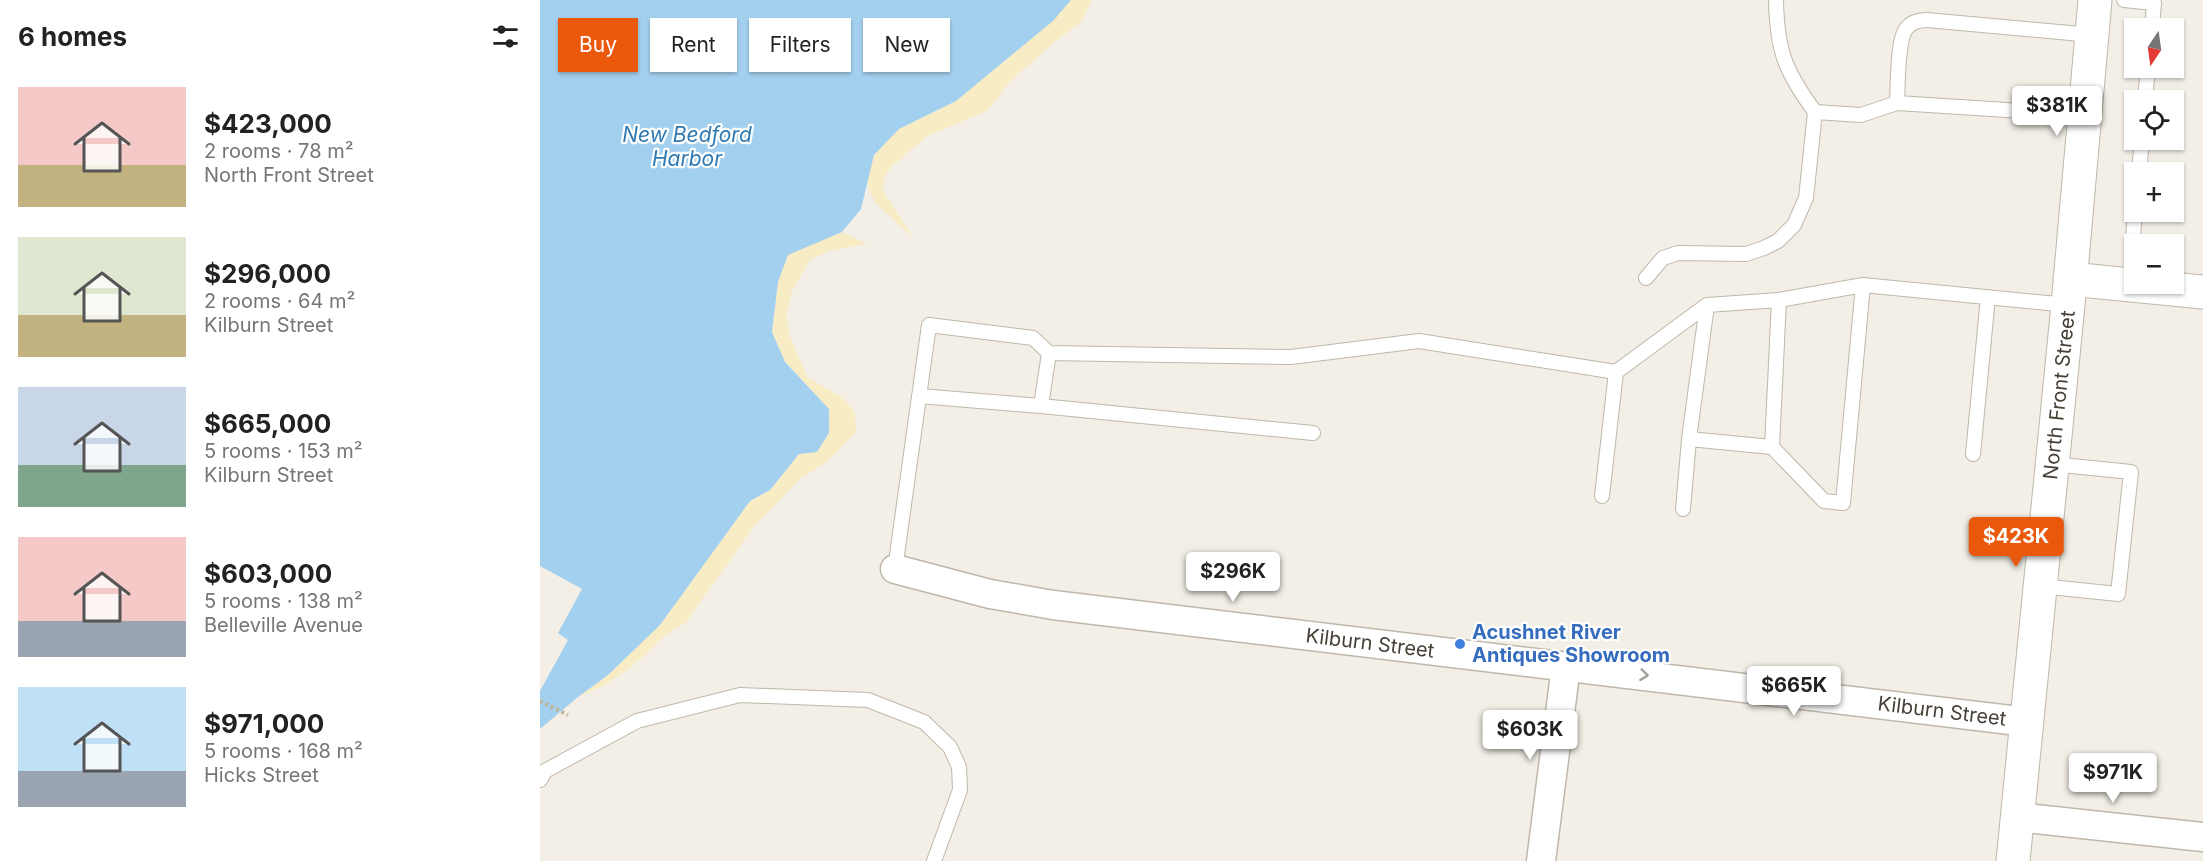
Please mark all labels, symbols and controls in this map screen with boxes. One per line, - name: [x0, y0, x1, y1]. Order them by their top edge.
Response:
- chip: Buy: [558, 18, 638, 72]
- chip: Rent: [650, 18, 737, 72]
- chip: Filters: [749, 18, 851, 72]
- chip: New: [863, 18, 950, 72]
- north arrow: [2124, 18, 2184, 78]
- map controls: [2124, 18, 2184, 294]
- icon: filters: [489, 20, 522, 53]
- text: 6 homes: [18, 21, 127, 52]
- pin: $381K: [2015, 86, 2099, 137]
- button: locate: [2124, 90, 2184, 150]
- text: $381K: [2026, 93, 2088, 117]
- text: $423,000: [204, 108, 332, 139]
- icon: home: [66, 111, 138, 183]
- water label: New Bedford Harbor: [622, 122, 752, 171]
- text: 2 rooms · 78 m²: [204, 139, 353, 163]
- button: +: [2124, 162, 2184, 222]
- text: North Front Street: [204, 163, 374, 187]
- button: −: [2124, 234, 2184, 294]
- text: $296,000: [204, 258, 331, 289]
- icon: home: [66, 261, 138, 333]
- text: 2 rooms · 64 m²: [204, 289, 355, 313]
- street label: North Front Street: [2038, 309, 2080, 481]
- text: Kilburn Street: [204, 313, 333, 337]
- text: $665,000: [204, 408, 331, 439]
- icon: home: [66, 411, 138, 483]
- text: 5 rooms · 153 m²: [204, 439, 363, 463]
- text: Kilburn Street: [204, 463, 333, 487]
- pin: $423K: [1974, 517, 2058, 568]
- text: $423K: [1983, 524, 2049, 548]
- pin: $296K: [1191, 552, 1275, 603]
- text: $603,000: [204, 558, 332, 589]
- text: $296K: [1200, 559, 1266, 583]
- icon: home: [66, 561, 138, 633]
- text: 5 rooms · 138 m²: [204, 589, 363, 613]
- text: Belleville Avenue: [204, 613, 363, 637]
- place label: Acushnet River Antiques Showroom: [1472, 620, 1670, 667]
- street label: Kilburn Street: [1304, 623, 1436, 663]
- marker: Acushnet River Antiques Showroom: [1453, 637, 1467, 651]
- pin: $665K: [1752, 666, 1836, 717]
- one-way arrow: [1640, 669, 1649, 681]
- text: $665K: [1761, 673, 1827, 697]
- street label: Kilburn Street: [1876, 691, 2008, 731]
- text: $971,000: [204, 708, 324, 739]
- pin: $603K: [1488, 710, 1572, 761]
- icon: home: [66, 711, 138, 783]
- text: $603K: [1497, 717, 1563, 741]
- text: 5 rooms · 168 m²: [204, 739, 363, 763]
- pin: $971K: [2071, 753, 2155, 804]
- text: $971K: [2083, 760, 2143, 784]
- text: Hicks Street: [204, 763, 319, 787]

